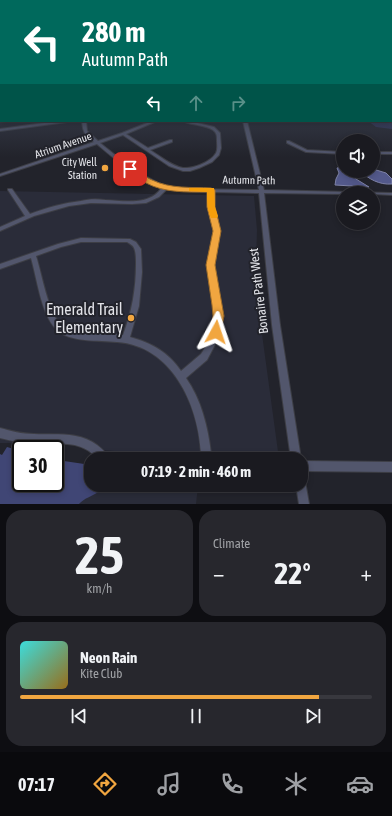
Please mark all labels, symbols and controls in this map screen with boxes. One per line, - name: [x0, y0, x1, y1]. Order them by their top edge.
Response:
- icon: left: [16, 16, 68, 68]
- text: 280 m: [82, 16, 145, 48]
- text: Autumn Path: [82, 49, 168, 70]
- icon: left: [143, 92, 165, 114]
- icon: ahead: [185, 92, 207, 114]
- icon: right: [227, 92, 249, 114]
- street label: Atrium Avenue: [33, 130, 93, 160]
- map controls: [336, 134, 380, 230]
- button: sound: [336, 134, 380, 178]
- pin: [113, 152, 147, 186]
- place label: City Well Station: [62, 156, 97, 181]
- icon: arrive: [119, 158, 141, 180]
- marker: City Well Station: [100, 163, 110, 173]
- street label: Autumn Path: [223, 174, 275, 186]
- button: layers: [336, 186, 380, 230]
- street label: Bonaire Path West: [246, 247, 271, 335]
- place label: Emerald Trail Elementary: [46, 300, 124, 337]
- position arrow: [195, 311, 237, 353]
- marker: Emerald Trail Elementary: [126, 313, 136, 323]
- speed limit sign: 30: [12, 440, 64, 492]
- text: 07:19 · 2 min · 460 m: [141, 463, 251, 480]
- text: 25: [75, 525, 124, 585]
- text: Climate: [213, 536, 250, 551]
- text: 22°: [274, 556, 311, 590]
- text: −: [213, 560, 224, 586]
- text: +: [361, 560, 372, 586]
- text: km/h: [87, 581, 112, 596]
- text: Neon Rain: [80, 649, 137, 666]
- text: Kite Club: [80, 666, 122, 681]
- icon: previous: [68, 705, 90, 727]
- icon: pause: [185, 705, 207, 727]
- icon: next: [302, 705, 324, 727]
- icon: directions: [91, 770, 119, 798]
- icon: music: [155, 770, 183, 798]
- icon: phone: [218, 770, 246, 798]
- icon: climate: [282, 770, 310, 798]
- icon: car: [346, 770, 374, 798]
- text: 07:17: [18, 774, 55, 795]

